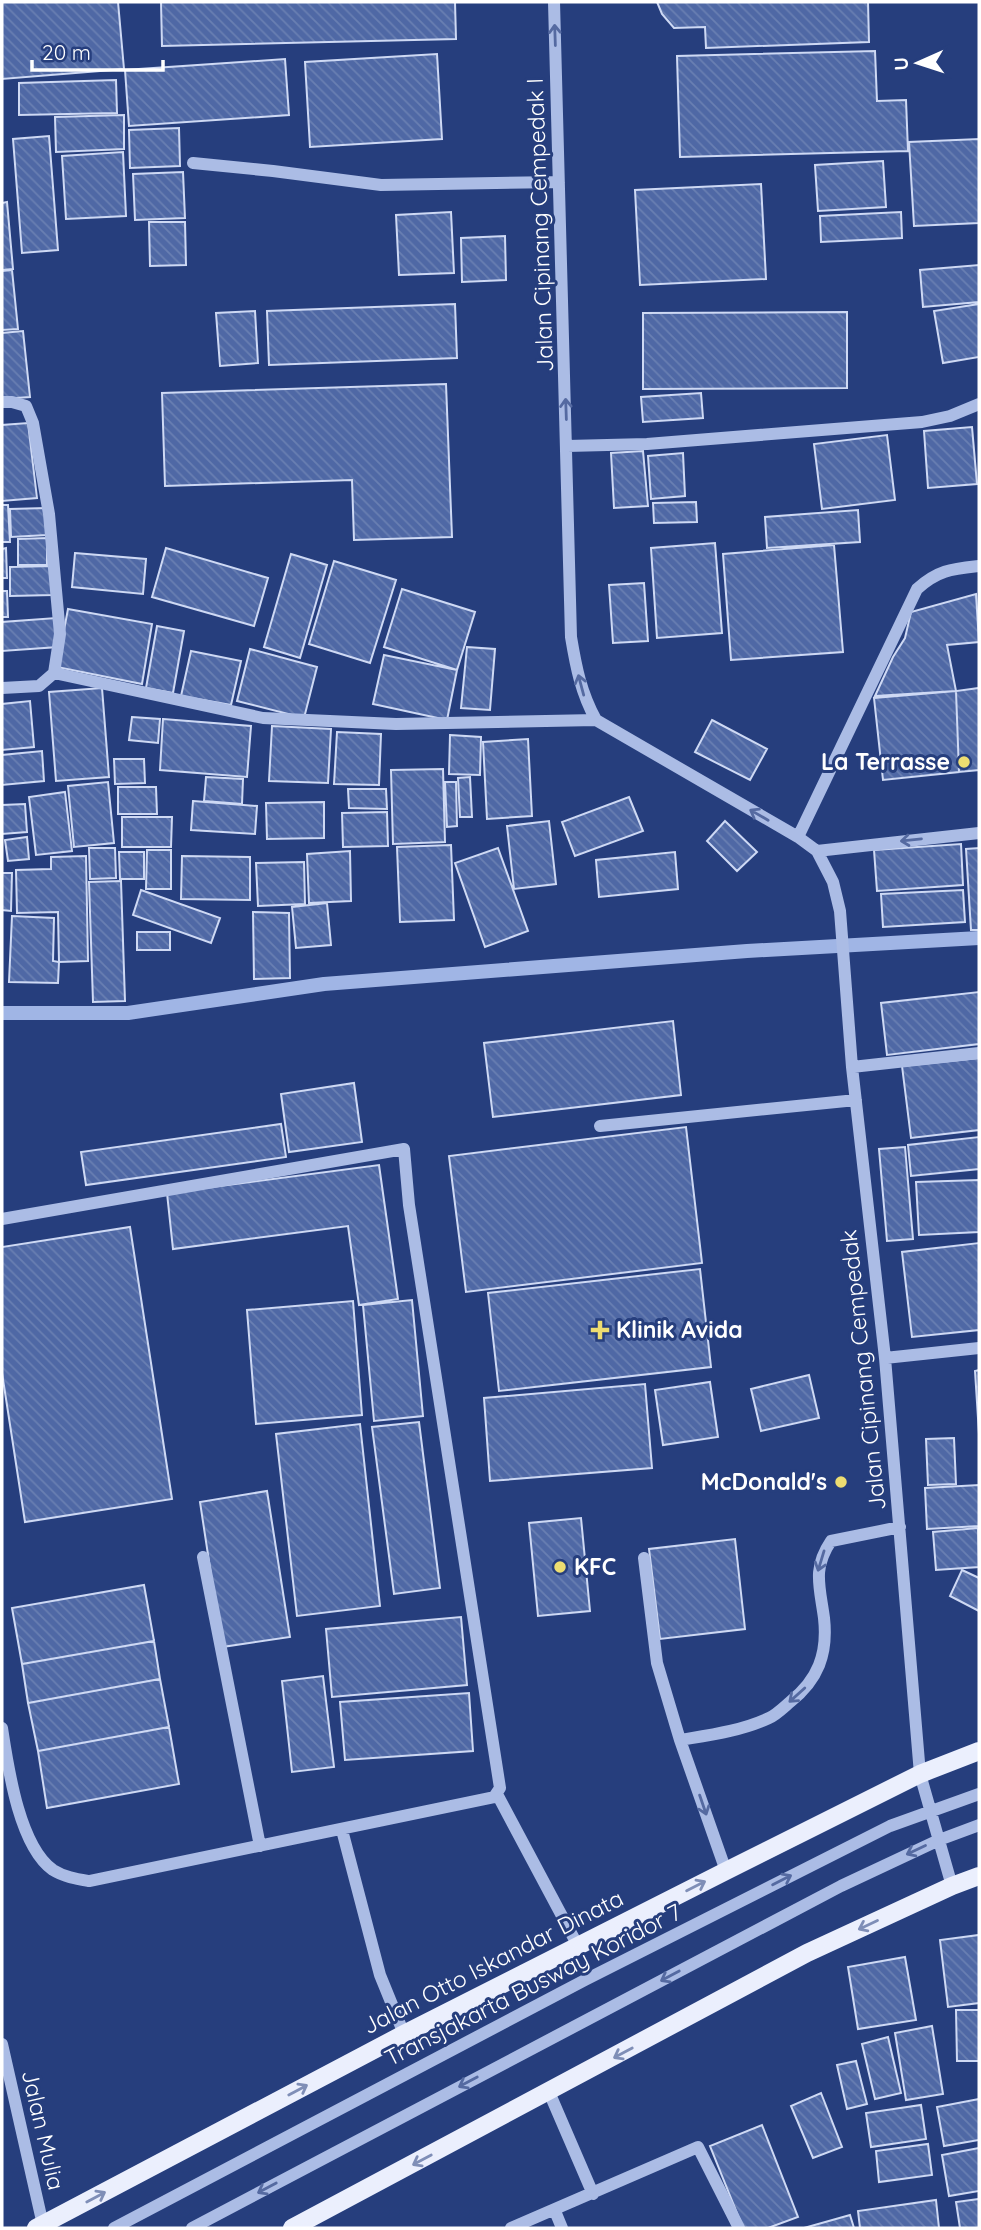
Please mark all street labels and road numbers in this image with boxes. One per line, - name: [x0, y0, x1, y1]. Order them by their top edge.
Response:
- street label: Jalan Cipinang Cempedak I: [520, 78, 559, 372]
- street label: Jalan Cipinang Cempedak: [833, 1228, 892, 1512]
- street label: Jalan Otto Iskandar Dinata: [358, 1883, 628, 2040]
- street label: Transjakarta Busway Koridor 7: [379, 1897, 686, 2072]
- street label: Jalan Mulia: [16, 2067, 71, 2193]

